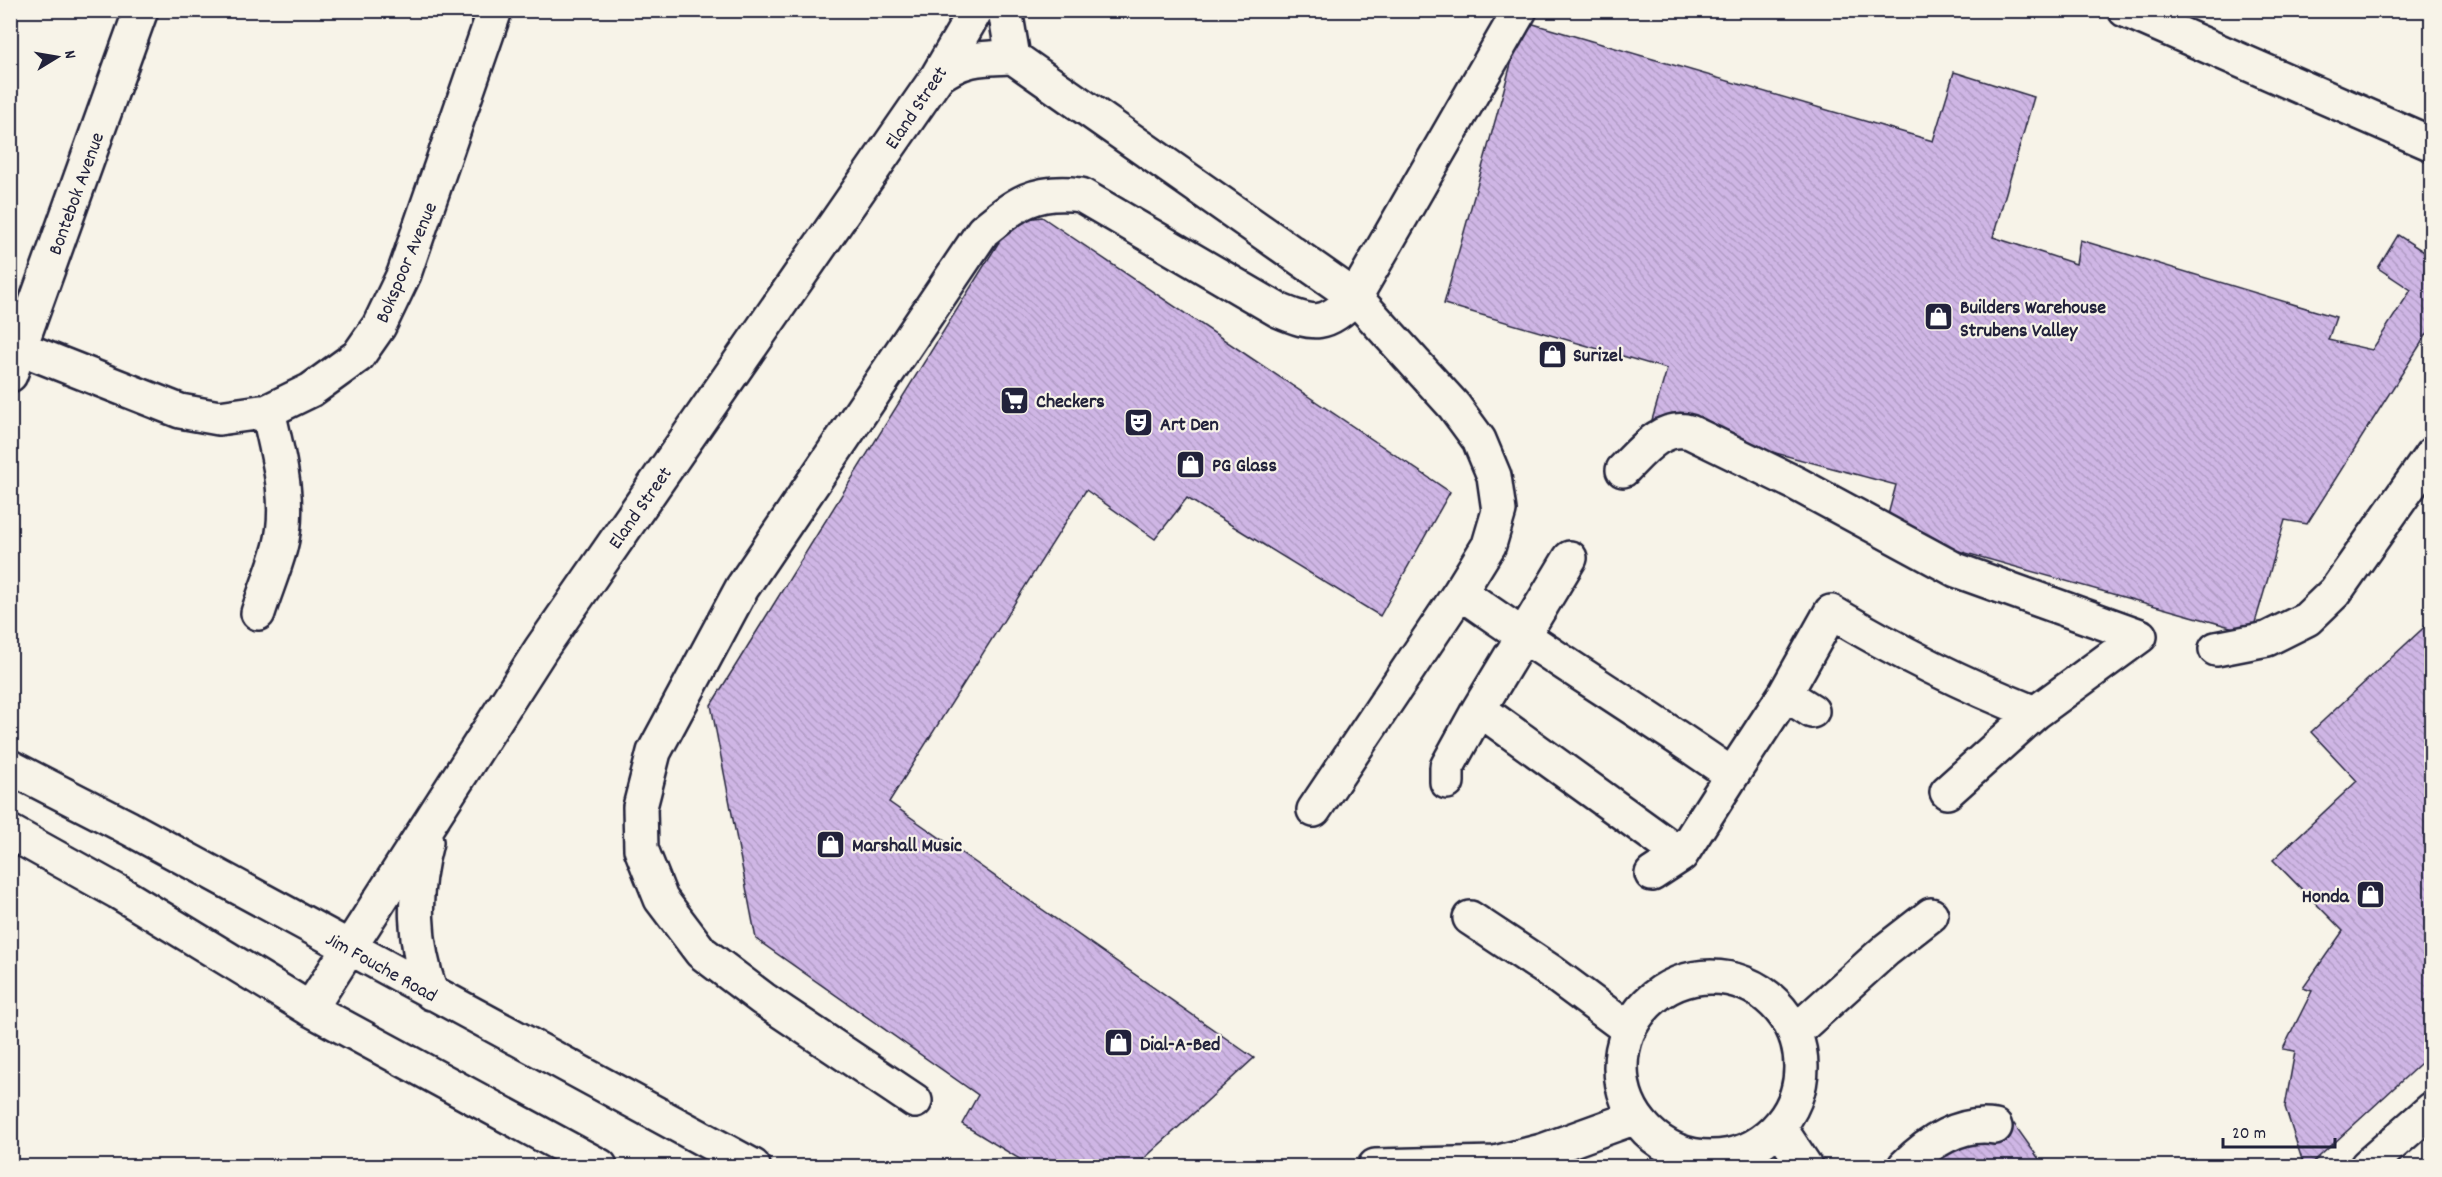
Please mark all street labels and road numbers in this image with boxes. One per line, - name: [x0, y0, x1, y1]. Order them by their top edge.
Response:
- street label: Eland Street: [879, 61, 956, 156]
- street label: Bontebok Avenue: [43, 129, 113, 259]
- street label: Bokspoor Avenue: [370, 198, 446, 328]
- street label: Eland Street: [603, 462, 680, 556]
- street label: Jim Fouche Road: [320, 926, 441, 1011]

